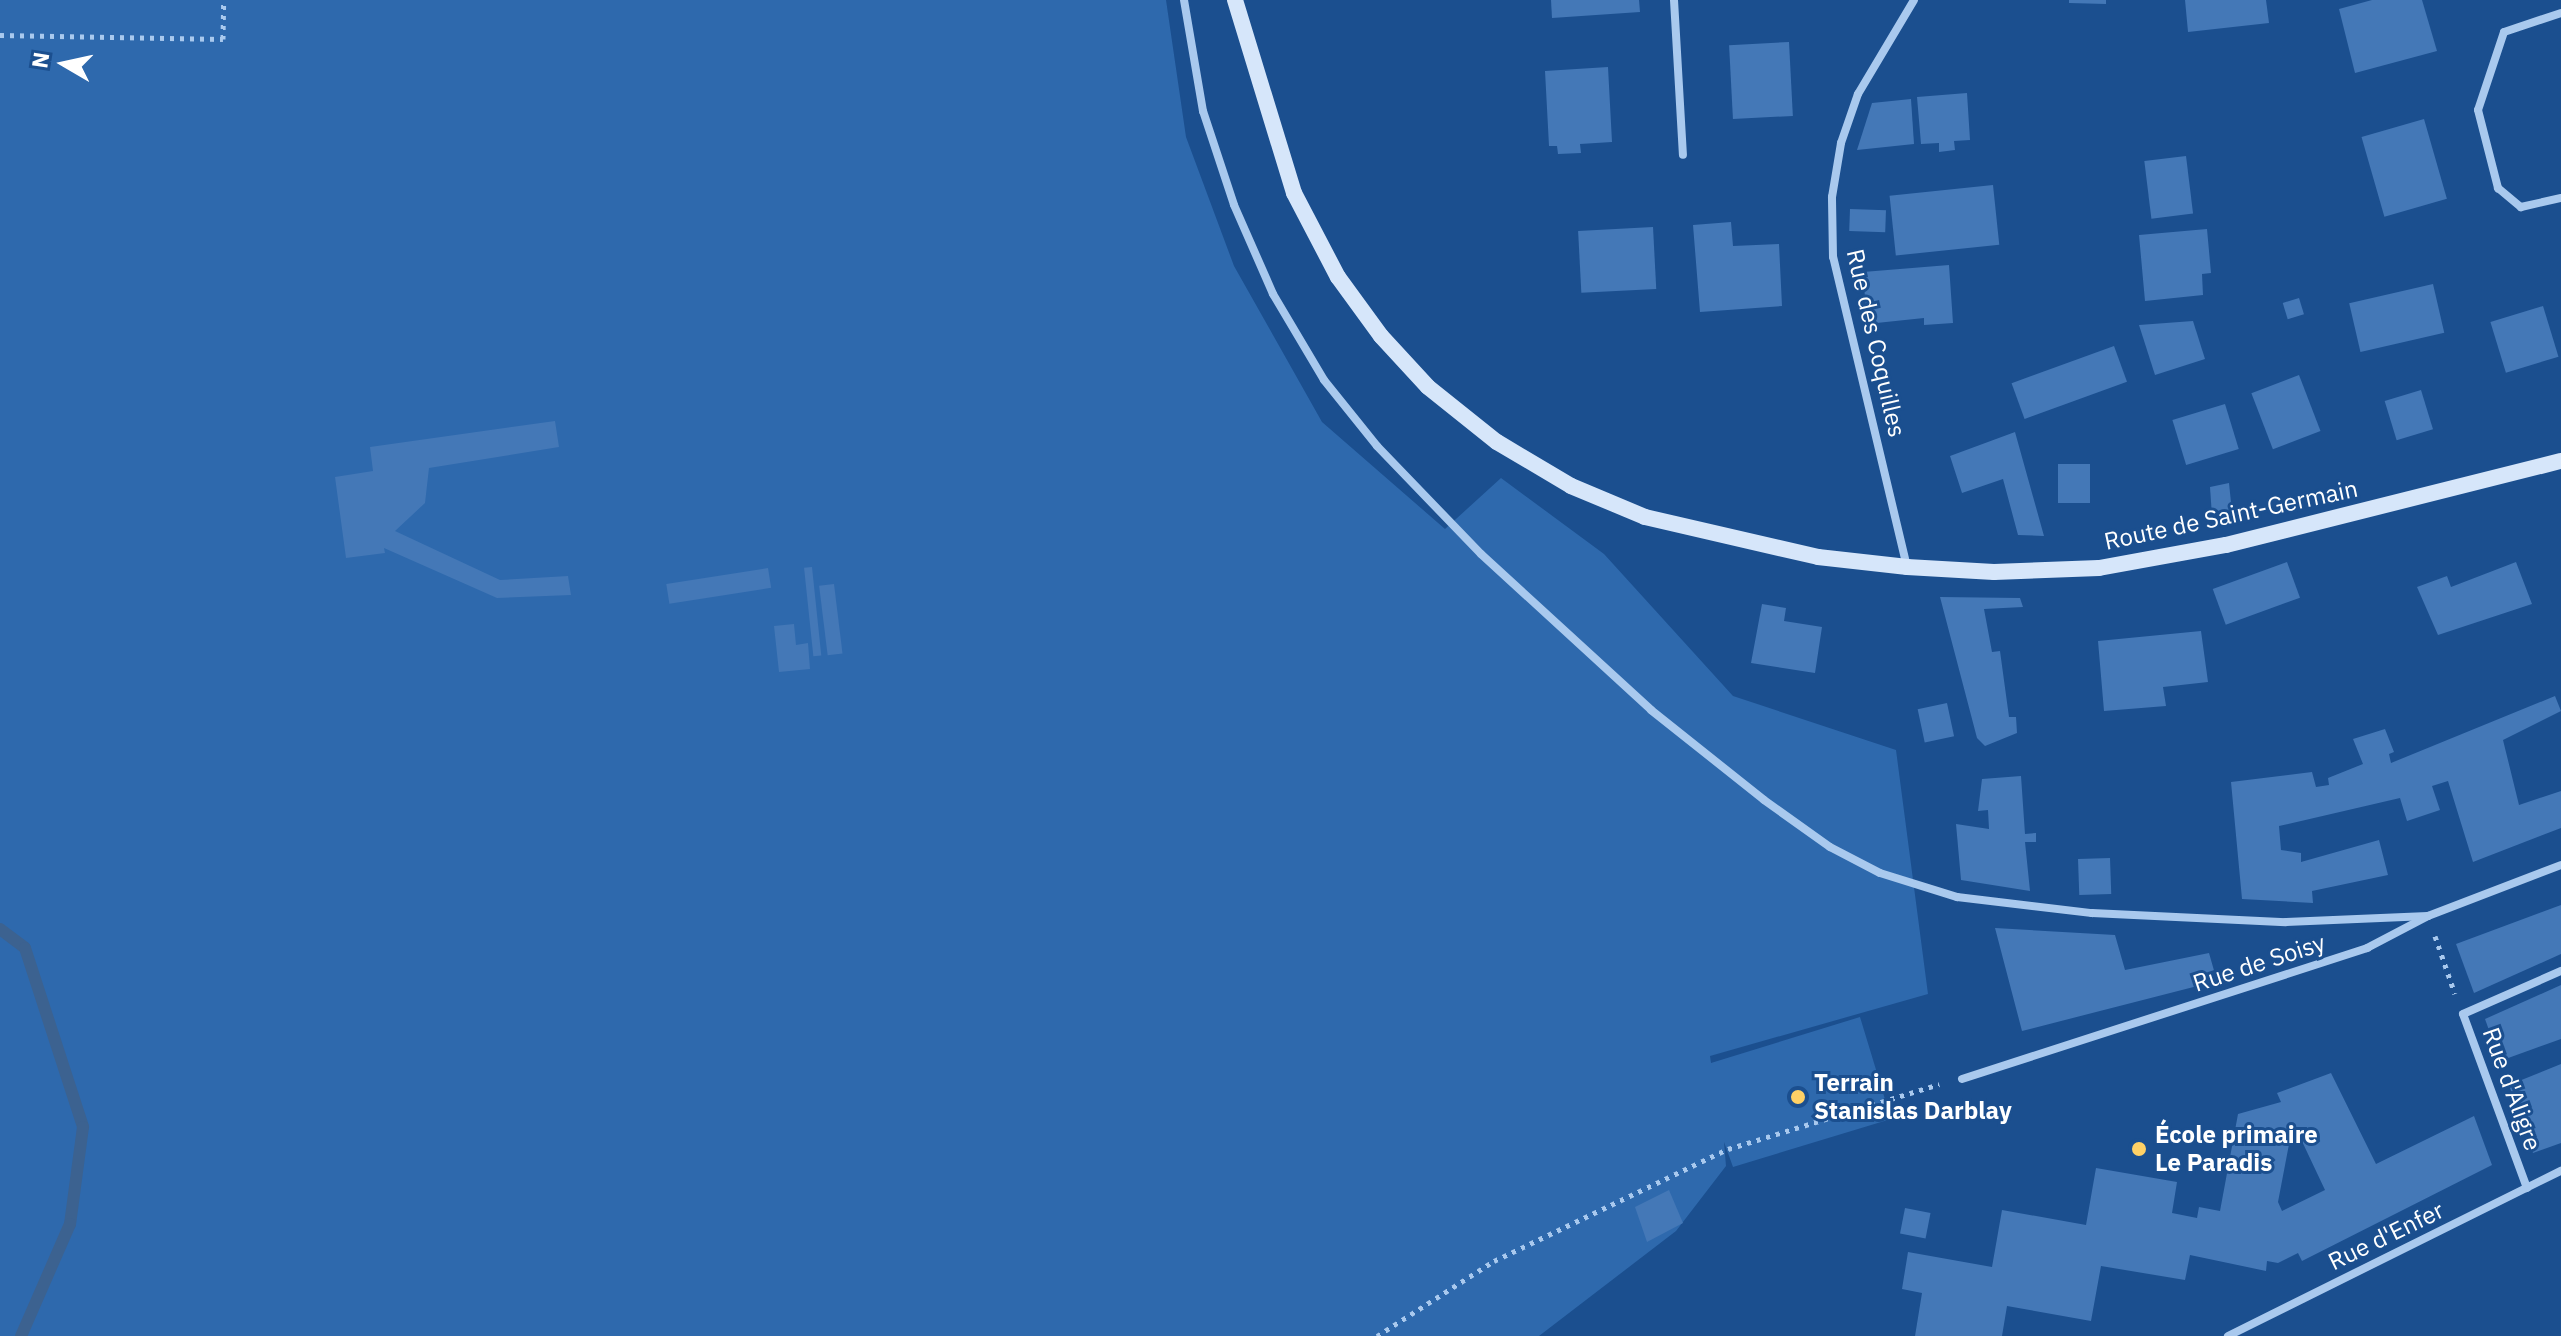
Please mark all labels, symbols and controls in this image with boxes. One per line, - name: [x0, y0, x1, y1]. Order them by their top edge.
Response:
- north arrow: [24, 24, 104, 104]
- text: N: [24, 50, 55, 70]
- street label: Rue des Coquilles: [1840, 246, 1912, 440]
- street label: Route de Saint-Germain: [2102, 474, 2360, 556]
- street label: Rue de Soisy: [2189, 928, 2329, 998]
- street label: Rue d'Aligre: [2476, 1024, 2548, 1154]
- place label: Terrain Stanislas Darblay: [1814, 1069, 2012, 1125]
- marker: Terrain Stanislas Darblay: [1789, 1088, 1807, 1106]
- place label: École primaire Le Paradis: [2155, 1121, 2318, 1177]
- marker: École primaire Le Paradis: [2130, 1140, 2148, 1158]
- street label: Rue d'Enfer: [2324, 1196, 2448, 1276]

